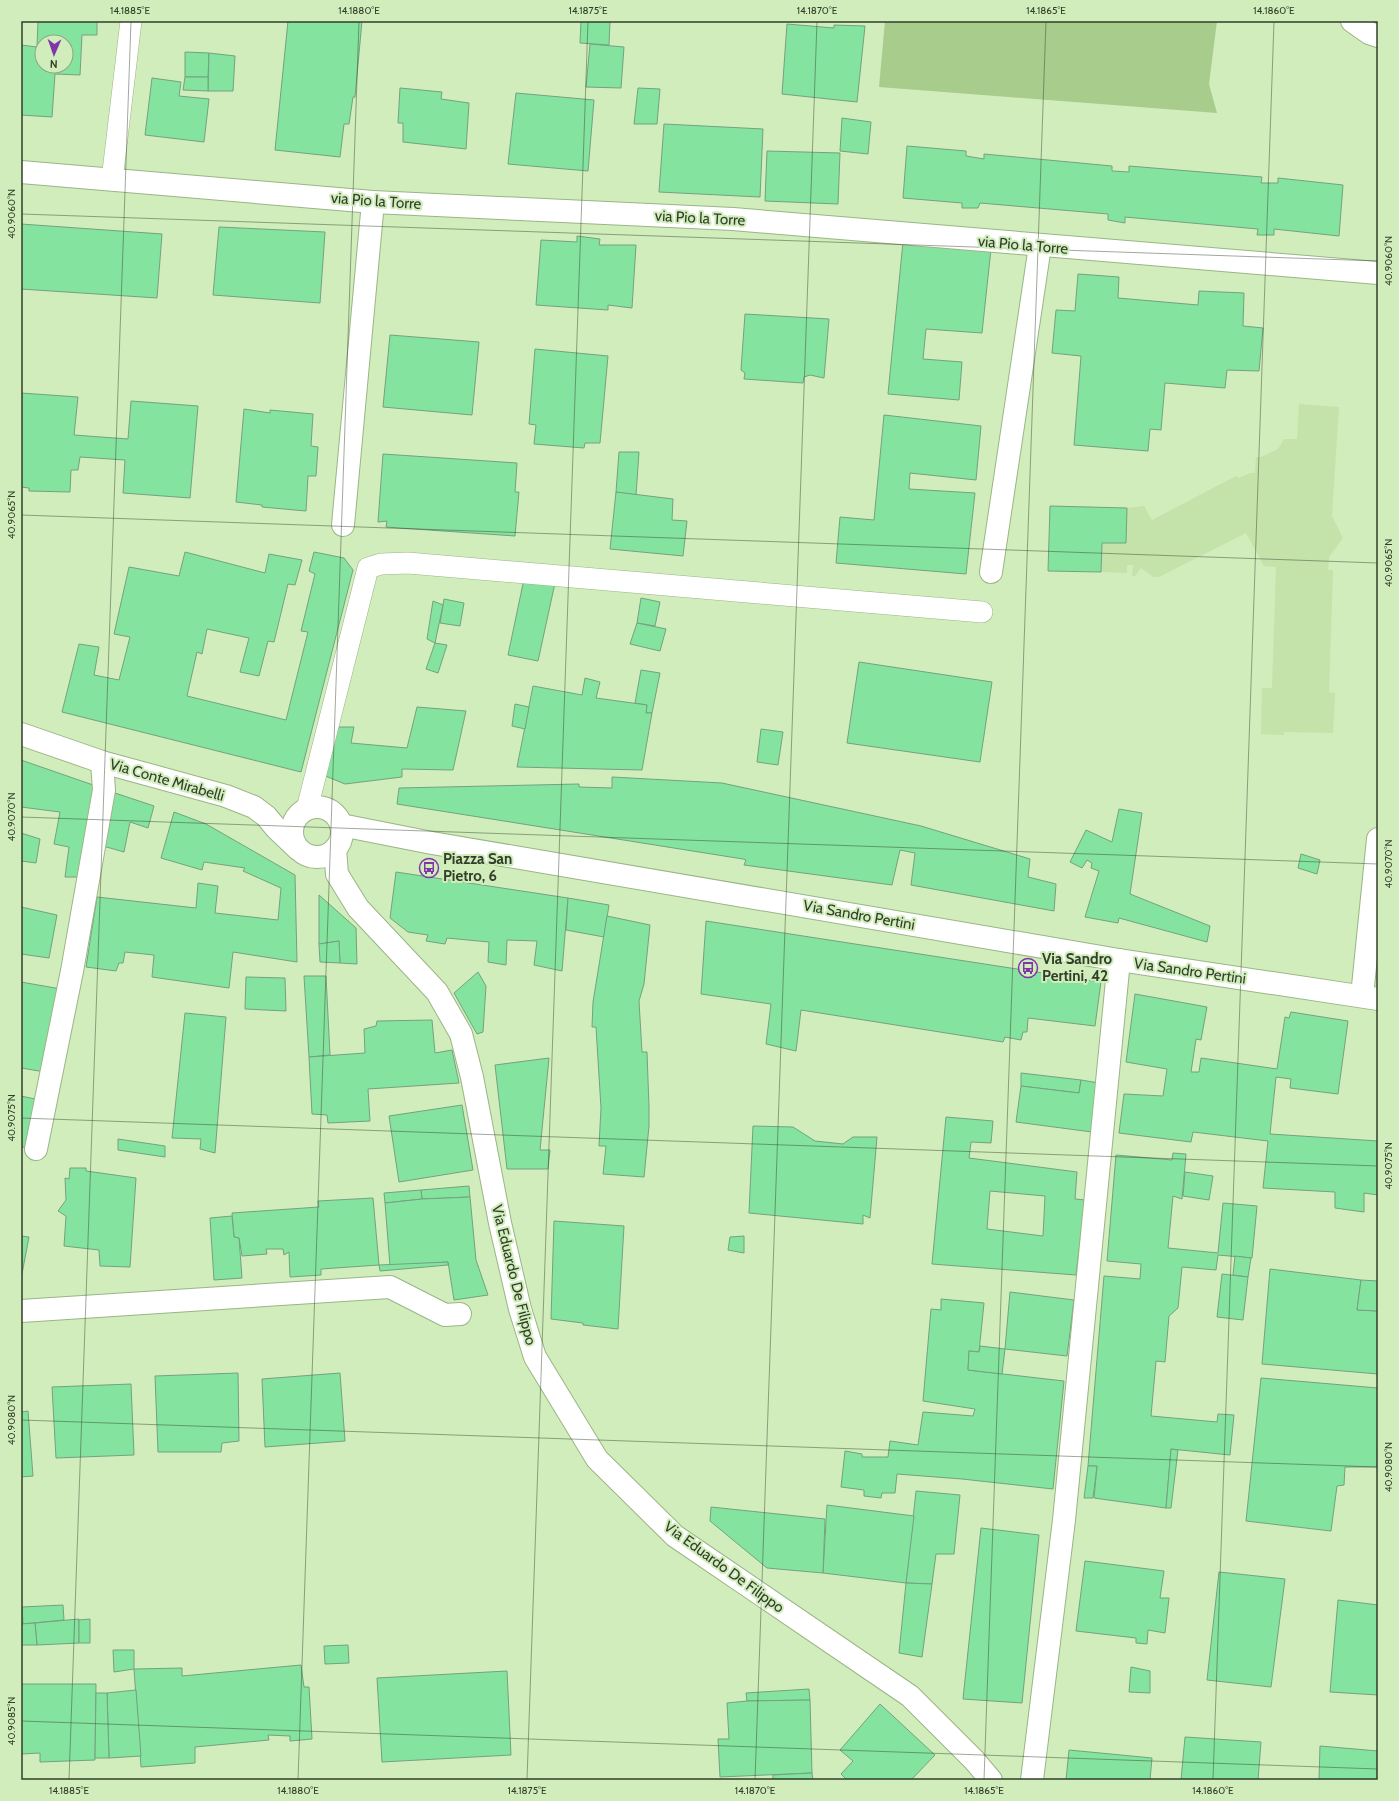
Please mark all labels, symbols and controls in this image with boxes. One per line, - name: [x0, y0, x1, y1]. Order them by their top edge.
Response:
- text: 14.1885°E: [110, 4, 150, 17]
- text: 14.1880°E: [338, 4, 380, 17]
- text: 14.1875°E: [568, 4, 608, 17]
- text: 14.1870°E: [797, 4, 838, 17]
- text: 14.1865°E: [1026, 4, 1066, 17]
- text: 14.1860°E: [1253, 4, 1295, 17]
- north arrow: [34, 34, 74, 74]
- text: N: [50, 57, 58, 71]
- text: 40.9060°N: [5, 189, 18, 239]
- street label: via Pio la Torre: [330, 189, 422, 213]
- street label: via Pio la Torre: [654, 207, 746, 229]
- street label: via Pio la Torre: [977, 232, 1069, 258]
- text: 40.9060°N: [1382, 236, 1395, 286]
- text: 40.9065°N: [5, 491, 18, 539]
- text: 40.9065°N: [1382, 539, 1395, 587]
- street label: Via Conte Mirabelli: [108, 755, 226, 805]
- text: 40.9070°N: [5, 792, 18, 842]
- text: 40.9070°N: [1382, 839, 1395, 889]
- place label: Piazza San Pietro, 6: [443, 850, 512, 885]
- bus stop icon: Piazza San Pietro, 6: [418, 857, 440, 879]
- street label: Via Sandro Pertini: [802, 896, 916, 934]
- place label: Via Sandro Pertini, 42: [1042, 950, 1112, 985]
- street label: Via Sandro Pertini: [1133, 954, 1247, 988]
- bus stop icon: Via Sandro Pertini, 42: [1017, 957, 1039, 979]
- text: 40.9075°N: [5, 1094, 18, 1142]
- text: 40.9075°N: [1382, 1142, 1395, 1190]
- street label: Via Eduardo De Filippo: [488, 1203, 540, 1347]
- text: 40.9080°N: [5, 1395, 18, 1445]
- text: 40.9080°N: [1382, 1442, 1395, 1492]
- street label: Via Eduardo De Filippo: [660, 1517, 788, 1617]
- text: 40.9085°N: [5, 1697, 18, 1745]
- text: 14.1885°E: [49, 1784, 89, 1797]
- text: 14.1880°E: [277, 1784, 319, 1797]
- text: 14.1875°E: [507, 1784, 547, 1797]
- text: 14.1870°E: [735, 1784, 776, 1797]
- text: 14.1865°E: [964, 1784, 1004, 1797]
- text: 14.1860°E: [1192, 1784, 1234, 1797]

